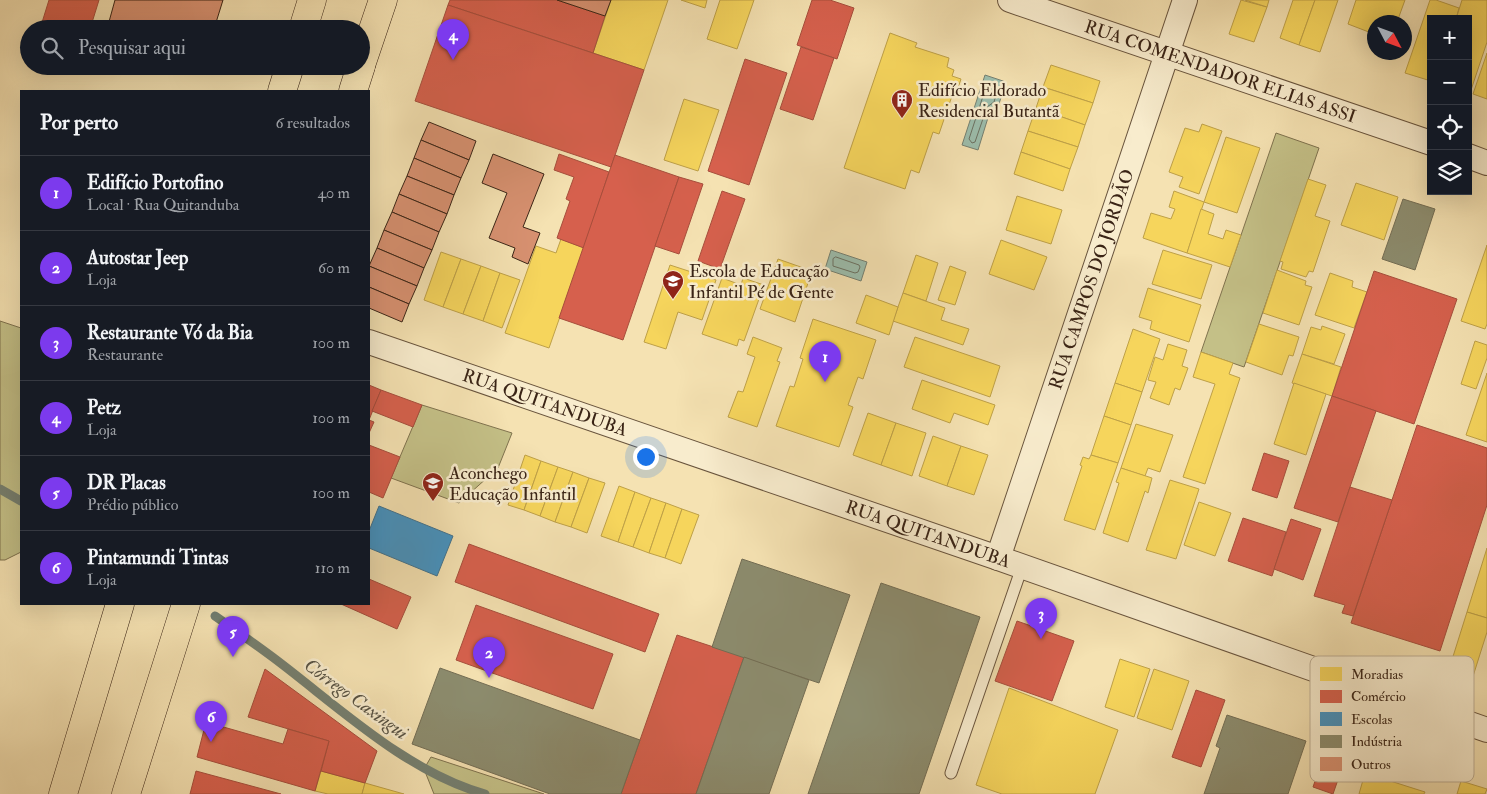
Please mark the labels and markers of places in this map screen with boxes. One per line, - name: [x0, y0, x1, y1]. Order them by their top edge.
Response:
- pin: 4: [437, 19, 469, 60]
- place label: Edifício Eldorado Residencial Butantã: [918, 79, 1060, 123]
- building icon: Edifício Eldorado Residencial Butantã: [890, 88, 914, 119]
- place label: Escola de Educação Infantil Pé de Gente: [689, 260, 834, 304]
- school or university icon: Escola de Educação Infantil Pé de Gente: [661, 269, 685, 300]
- pin: 1: [809, 341, 841, 382]
- place label: Aconchego Educação Infantil: [448, 462, 577, 506]
- school or university icon: Aconchego Educação Infantil: [421, 471, 445, 502]
- pin: 3: [1025, 598, 1057, 639]
- pin: 5: [217, 616, 249, 657]
- pin: 2: [473, 637, 505, 678]
- pin: 6: [195, 701, 227, 742]

